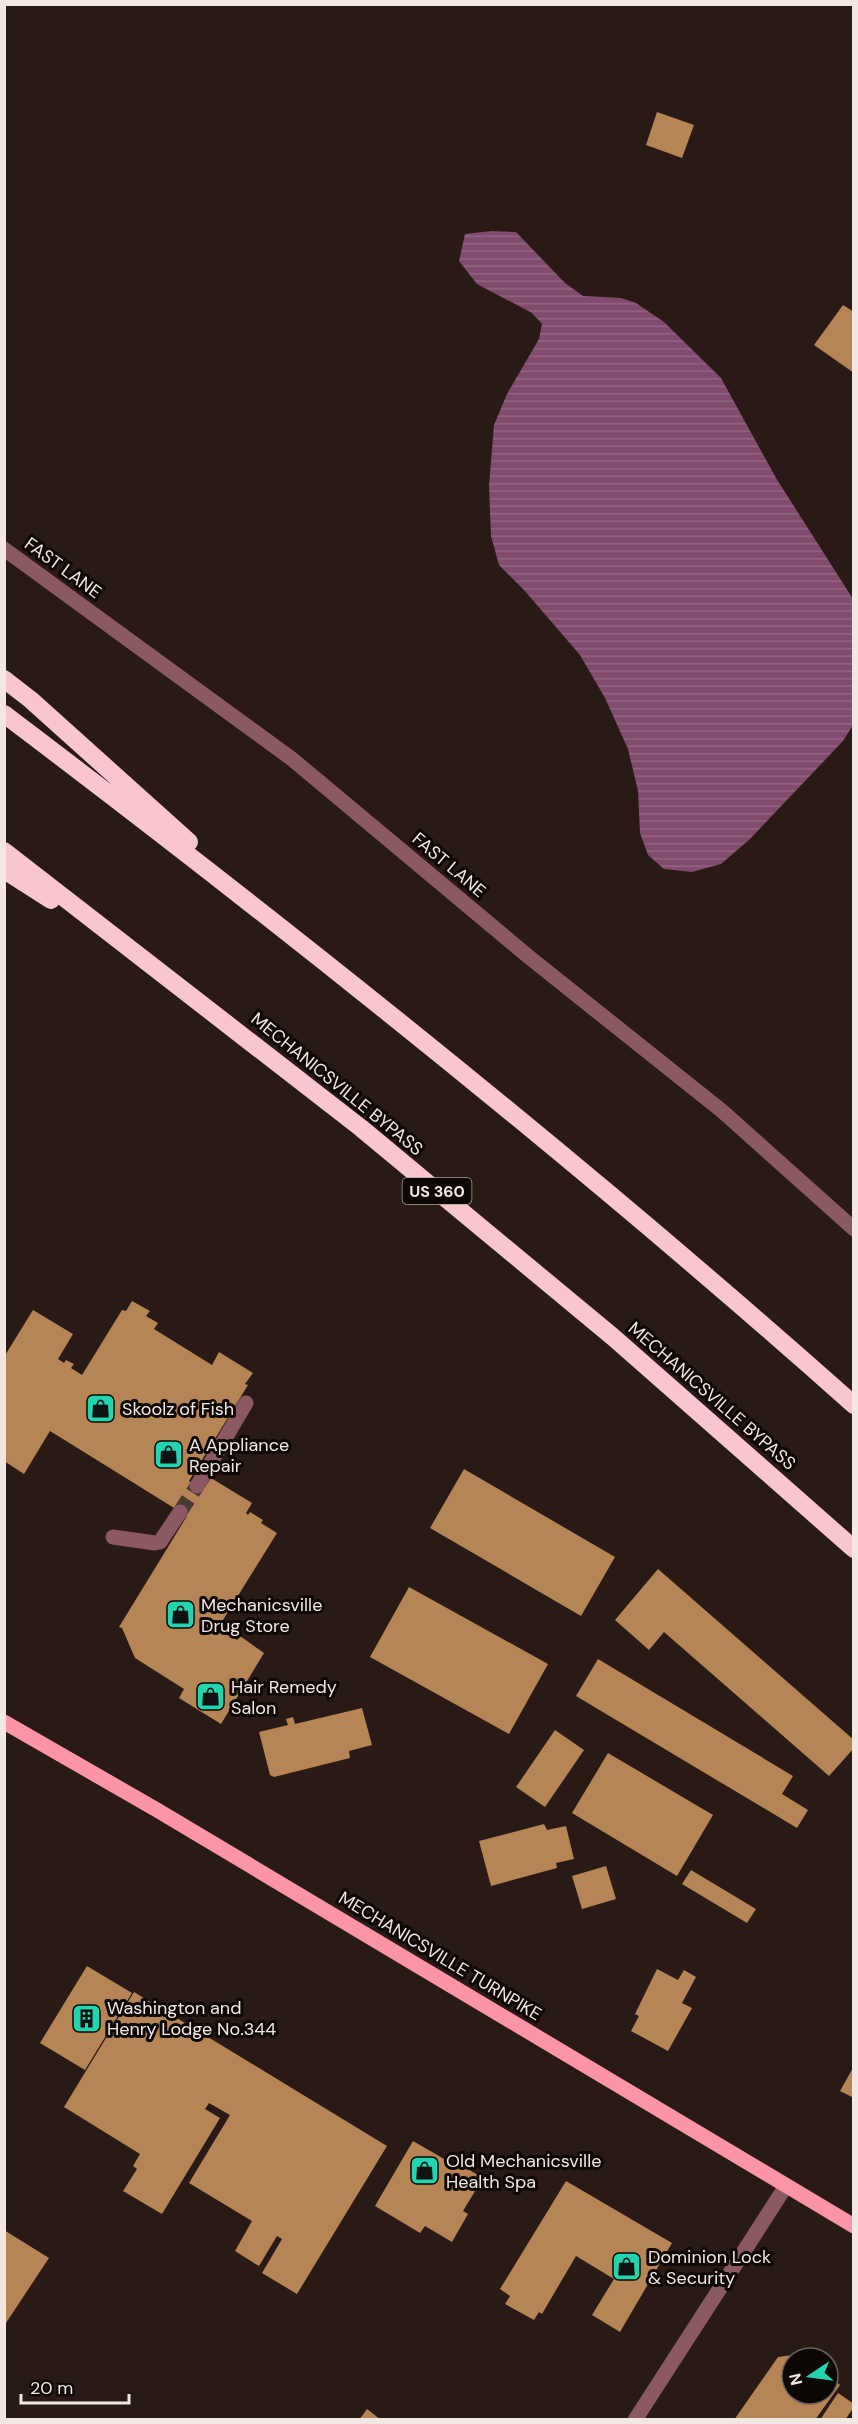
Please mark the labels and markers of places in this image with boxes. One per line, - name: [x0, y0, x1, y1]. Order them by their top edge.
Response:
- shop icon: Skoolz of Fish: [85, 1393, 117, 1425]
- place label: Skoolz of Fish: [122, 1397, 234, 1421]
- place label: A Appliance Repair: [189, 1433, 289, 1478]
- shop icon: A Appliance Repair: [152, 1439, 184, 1471]
- place label: Mechanicsville Drug Store: [201, 1593, 322, 1638]
- shop icon: Mechanicsville Drug Store: [164, 1599, 196, 1631]
- place label: Hair Remedy Salon: [231, 1675, 337, 1720]
- shop icon: Hair Remedy Salon: [194, 1681, 226, 1713]
- place label: Washington and Henry Lodge No.344: [107, 1996, 276, 2041]
- building icon: Washington and Henry Lodge No.344: [70, 2002, 102, 2034]
- place label: Old Mechanicsville Health Spa: [446, 2149, 601, 2194]
- shop icon: Old Mechanicsville Health Spa: [409, 2155, 441, 2187]
- place label: Dominion Lock & Security: [648, 2245, 771, 2290]
- shop icon: Dominion Lock & Security: [611, 2251, 643, 2283]

